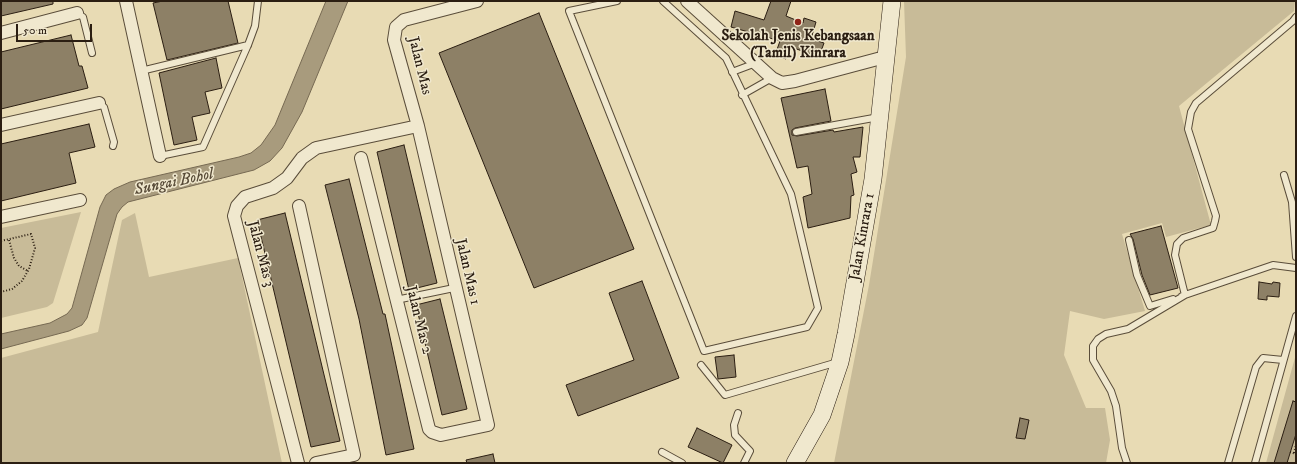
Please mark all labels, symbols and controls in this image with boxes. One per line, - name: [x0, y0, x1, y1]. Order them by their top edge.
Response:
- scale bar: [18, 16, 94, 42]
- marker: Sekolah Jenis Kebangsaan (Tamil) Kinrara: [793, 17, 803, 27]
- text: 50 m: [23, 23, 47, 38]
- place label: Sekolah Jenis Kebangsaan (Tamil) Kinrara: [721, 28, 875, 63]
- street label: Jalan Mas: [403, 35, 435, 97]
- water label: Sungai Bohol: [133, 165, 215, 201]
- street label: Jalan Kinrara 1: [846, 192, 880, 282]
- street label: Jalan Mas 3: [243, 219, 277, 289]
- street label: Jalan Mas 1: [451, 237, 483, 307]
- street label: Jalan Mas 2: [401, 284, 435, 356]

